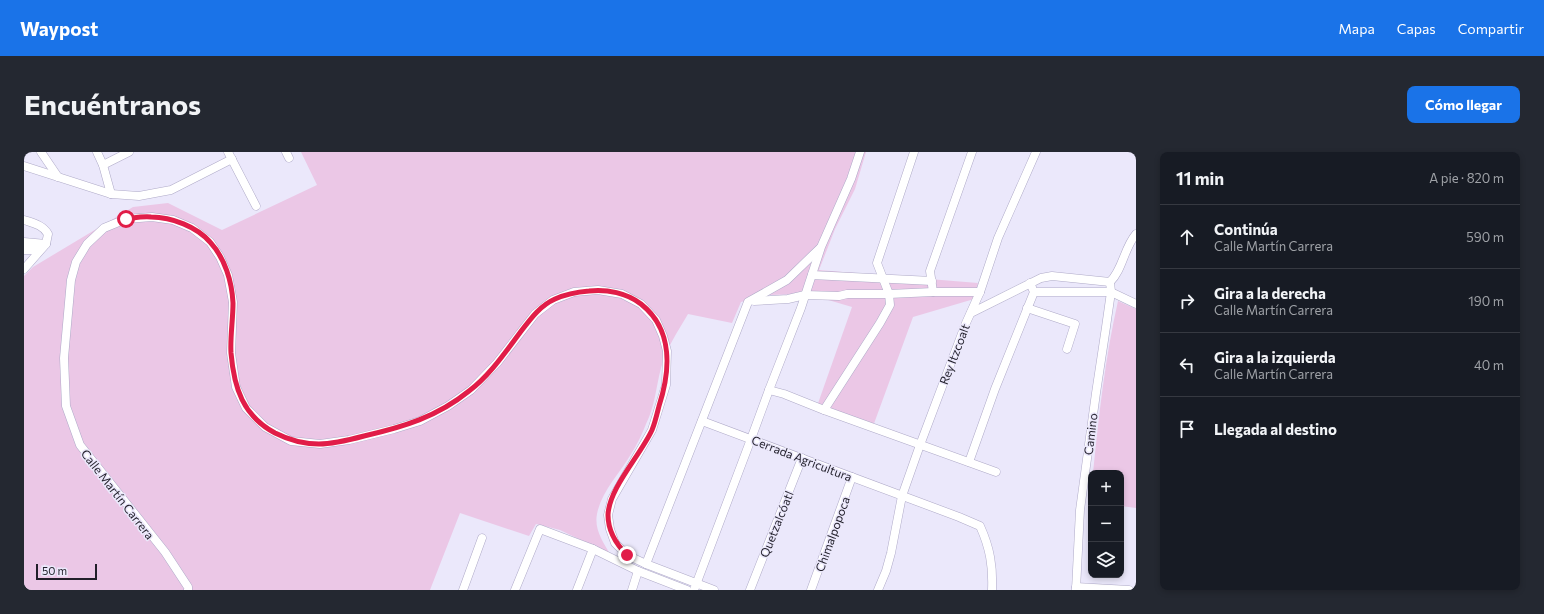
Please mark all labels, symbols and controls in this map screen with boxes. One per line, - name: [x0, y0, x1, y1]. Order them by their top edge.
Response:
- text: Waypost: [20, 17, 98, 40]
- text: Mapa: [1339, 20, 1375, 37]
- text: Capas: [1397, 20, 1436, 37]
- text: Compartir: [1458, 20, 1524, 37]
- button: Cómo llegar: [1407, 86, 1520, 123]
- text: Encuéntranos: [24, 87, 201, 121]
- text: 11 min: [1176, 168, 1224, 189]
- text: A pie · 820 m: [1429, 170, 1504, 186]
- route start: [117, 210, 135, 228]
- text: Continúa: [1214, 220, 1278, 238]
- icon: ahead: [1176, 226, 1198, 248]
- text: 590 m: [1466, 229, 1504, 245]
- text: Calle Martín Carrera: [1214, 238, 1333, 254]
- text: Gira a la derecha: [1214, 284, 1326, 302]
- icon: right: [1176, 290, 1198, 312]
- text: 190 m: [1468, 293, 1504, 309]
- text: Calle Martín Carrera: [1214, 302, 1333, 318]
- street label: Rey Itzcoalt: [936, 322, 972, 386]
- text: Gira a la izquierda: [1214, 348, 1336, 366]
- icon: left: [1176, 354, 1198, 376]
- text: 40 m: [1474, 357, 1504, 373]
- text: Calle Martín Carrera: [1214, 366, 1333, 382]
- street label: Camino: [1080, 412, 1100, 456]
- icon: arrive: [1176, 418, 1198, 440]
- text: Llegada al destino: [1214, 420, 1337, 438]
- street label: Cerrada Agricultura: [750, 432, 854, 484]
- street label: Calle Martín Carrera: [79, 446, 157, 542]
- map controls: [1088, 470, 1124, 578]
- button: +: [1088, 470, 1124, 506]
- street label: Quetzalcóatl: [756, 489, 796, 559]
- street label: Chimalpopoca: [812, 495, 852, 573]
- button: −: [1088, 506, 1124, 542]
- button: layers: [1088, 542, 1124, 578]
- route end: [618, 546, 636, 564]
- scale bar: [36, 562, 97, 581]
- text: 50 m: [42, 564, 67, 577]

